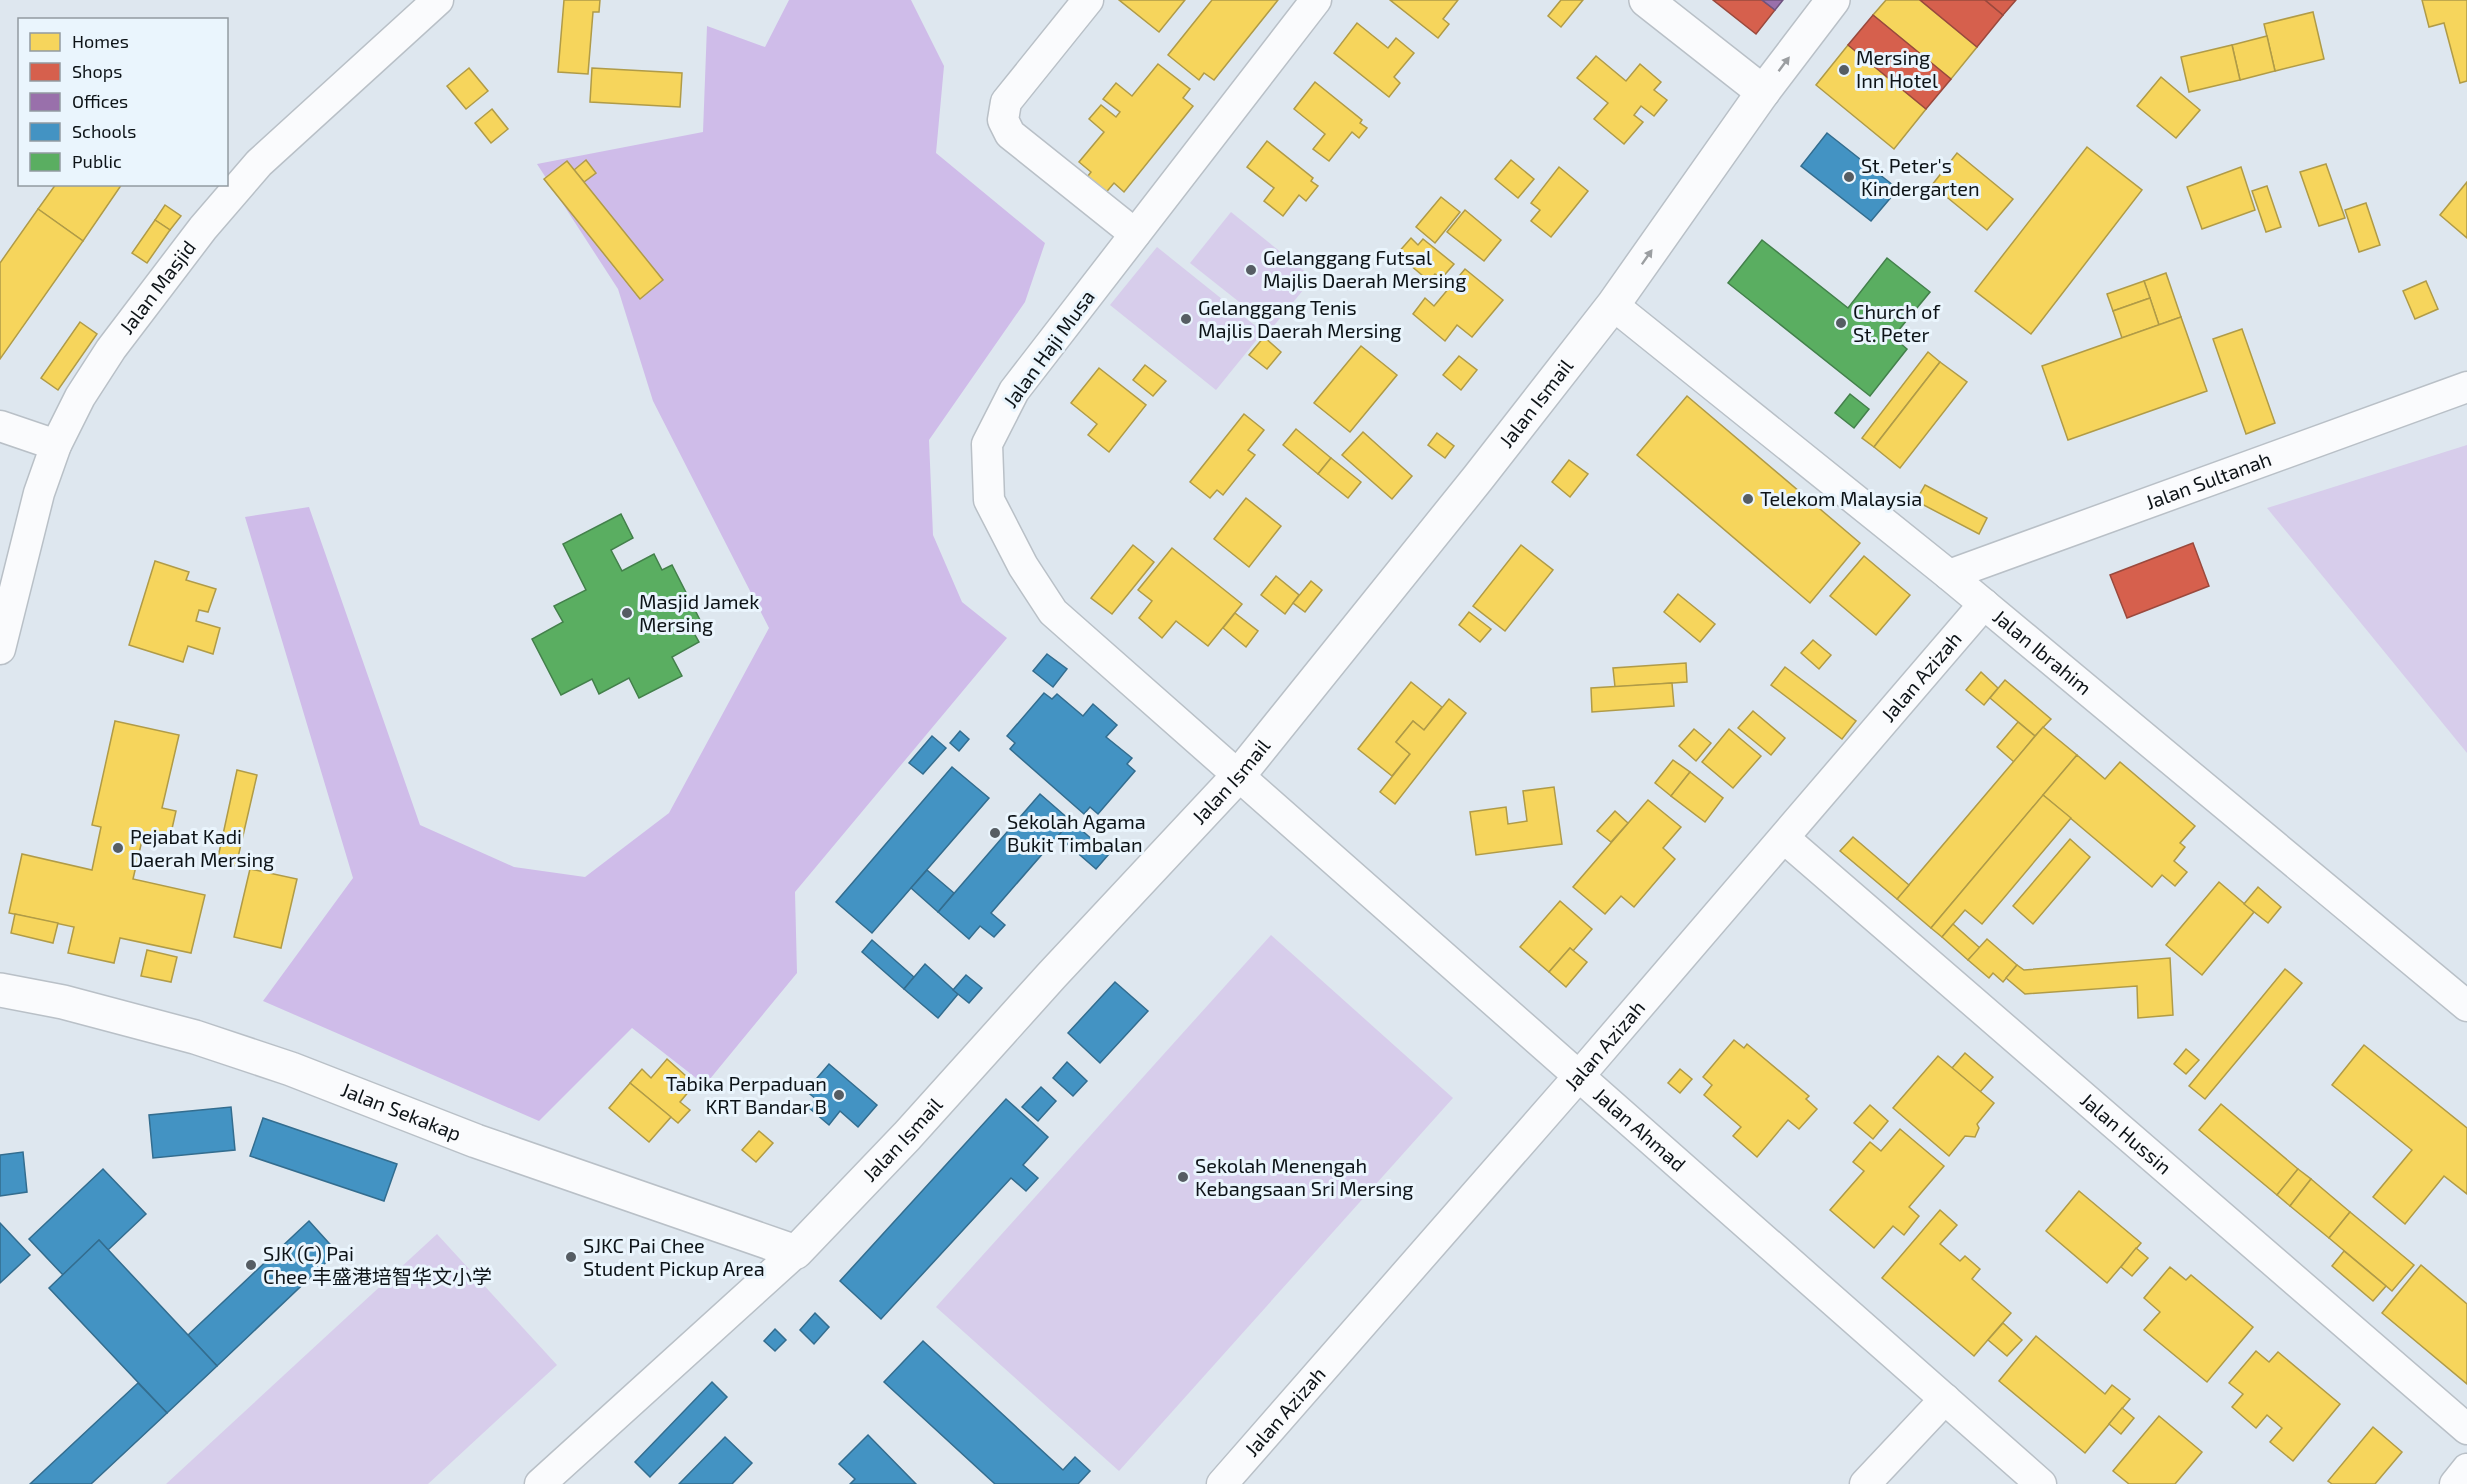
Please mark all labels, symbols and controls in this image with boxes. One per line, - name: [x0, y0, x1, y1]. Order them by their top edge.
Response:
- legend: [18, 18, 228, 186]
- text: Homes: [72, 30, 129, 52]
- place label: Mersing Inn Hotel: [1856, 45, 1938, 92]
- one-way arrow: [1778, 56, 1791, 72]
- text: Shops: [72, 60, 122, 82]
- marker: Mersing Inn Hotel: [1837, 63, 1851, 77]
- text: Offices: [72, 90, 128, 112]
- text: Schools: [72, 120, 136, 142]
- text: Public: [72, 150, 122, 172]
- place label: St. Peter's Kindergarten: [1861, 153, 1980, 200]
- marker: St. Peter's Kindergarten: [1842, 170, 1856, 184]
- street label: Jalan Masjid: [114, 235, 200, 338]
- place label: Gelanggang Futsal Majlis Daerah Mersing: [1263, 245, 1466, 292]
- one-way arrow: [1641, 249, 1653, 265]
- marker: Gelanggang Futsal Majlis Daerah Mersing: [1244, 263, 1258, 277]
- street label: Jalan Haji Musa: [997, 285, 1099, 412]
- place label: Gelanggang Tenis Majlis Daerah Mersing: [1198, 295, 1401, 342]
- place label: Church of St. Peter: [1853, 299, 1940, 346]
- marker: Gelanggang Tenis Majlis Daerah Mersing: [1179, 312, 1193, 326]
- marker: Church of St. Peter: [1834, 316, 1848, 330]
- street label: Jalan Ismail: [1493, 354, 1577, 452]
- street label: Jalan Sultanah: [2142, 446, 2274, 514]
- place label: Telekom Malaysia: [1760, 486, 1922, 510]
- marker: Telekom Malaysia: [1741, 492, 1755, 506]
- place label: Masjid Jamek Mersing: [639, 589, 759, 636]
- street label: Jalan Ibrahim: [1989, 604, 2097, 699]
- marker: Masjid Jamek Mersing: [620, 606, 634, 620]
- street label: Jalan Azizah: [1876, 626, 1966, 726]
- street label: Jalan Ismail: [1186, 734, 1274, 829]
- place label: Sekolah Agama Bukit Timbalan: [1007, 809, 1146, 856]
- place label: Pejabat Kadi Daerah Mersing: [130, 824, 274, 871]
- marker: Sekolah Agama Bukit Timbalan: [988, 826, 1002, 840]
- marker: Pejabat Kadi Daerah Mersing: [111, 841, 125, 855]
- street label: Jalan Azizah: [1559, 995, 1649, 1095]
- place label: Tabika Perpaduan KRT Bandar B: [666, 1071, 827, 1118]
- street label: Jalan Sekakap: [338, 1077, 465, 1145]
- street label: Jalan Ahmad: [1589, 1082, 1691, 1176]
- street label: Jalan Hussin: [2076, 1087, 2177, 1179]
- marker: Tabika Perpaduan KRT Bandar B: [832, 1088, 846, 1102]
- street label: Jalan Ismail: [857, 1092, 947, 1186]
- place label: Sekolah Menengah Kebangsaan Sri Mersing: [1195, 1153, 1414, 1200]
- marker: Sekolah Menengah Kebangsaan Sri Mersing: [1176, 1170, 1190, 1184]
- place label: SJKC Pai Chee Student Pickup Area: [583, 1233, 765, 1280]
- place label: SJK (C) Pai Chee 丰盛港培智华文小学: [263, 1241, 492, 1288]
- marker: SJKC Pai Chee Student Pickup Area: [564, 1250, 578, 1264]
- marker: SJK (C) Pai Chee 丰盛港培智华文小学: [244, 1258, 258, 1272]
- street label: Jalan Azizah: [1239, 1362, 1330, 1461]

